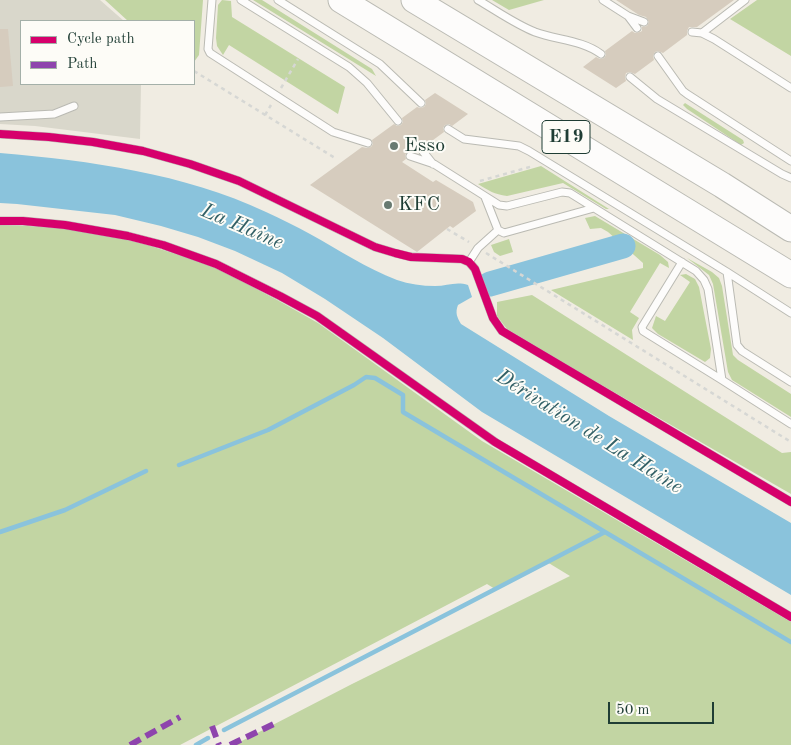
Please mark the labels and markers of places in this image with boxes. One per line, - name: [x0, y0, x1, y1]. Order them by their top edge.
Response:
- place label: Esso: [404, 134, 445, 158]
- marker: Esso: [388, 140, 400, 152]
- place label: KFC: [398, 193, 440, 217]
- marker: KFC: [382, 199, 394, 211]

